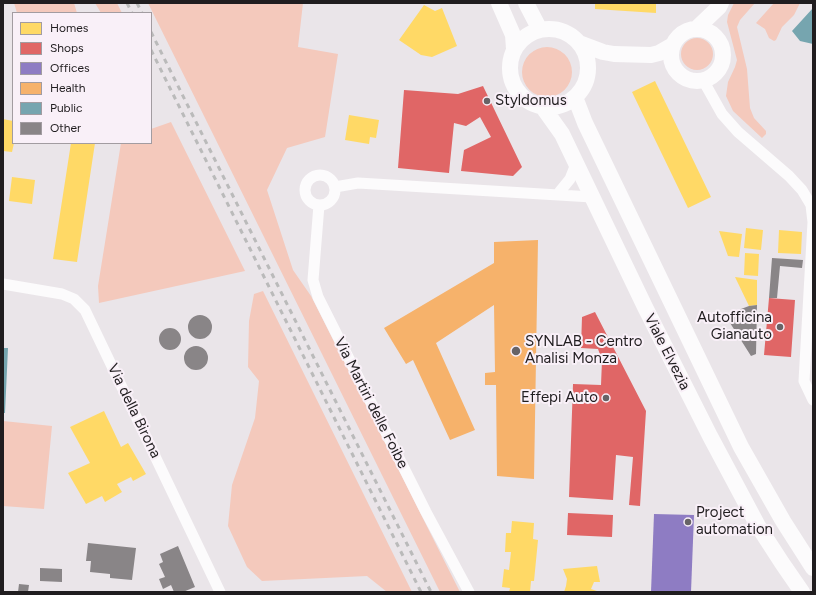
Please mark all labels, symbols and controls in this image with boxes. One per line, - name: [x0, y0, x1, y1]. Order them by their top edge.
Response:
- legend: [12, 12, 152, 144]
- text: Homes: [50, 21, 88, 35]
- text: Shops: [50, 41, 84, 55]
- text: Offices: [50, 61, 90, 75]
- text: Health: [50, 81, 86, 95]
- place label: Styldomus: [495, 92, 567, 110]
- marker: Styldomus: [482, 96, 492, 106]
- text: Public: [50, 101, 83, 115]
- text: Other: [50, 121, 81, 135]
- place label: Autofficina Gianauto: [697, 309, 772, 344]
- street label: Viale Elvezia: [640, 311, 694, 393]
- marker: Autofficina Gianauto: [775, 322, 785, 332]
- place label: SYNLAB - Centro Analisi Monza: [525, 333, 642, 368]
- street label: Via Martiri delle Foibe: [330, 334, 412, 472]
- marker: SYNLAB - Centro Analisi Monza: [510, 345, 522, 357]
- street label: Via della Birona: [103, 361, 165, 461]
- place label: Effepi Auto: [521, 389, 598, 407]
- marker: Effepi Auto: [601, 393, 611, 403]
- place label: Project automation: [696, 504, 773, 539]
- marker: Project automation: [683, 517, 693, 527]

